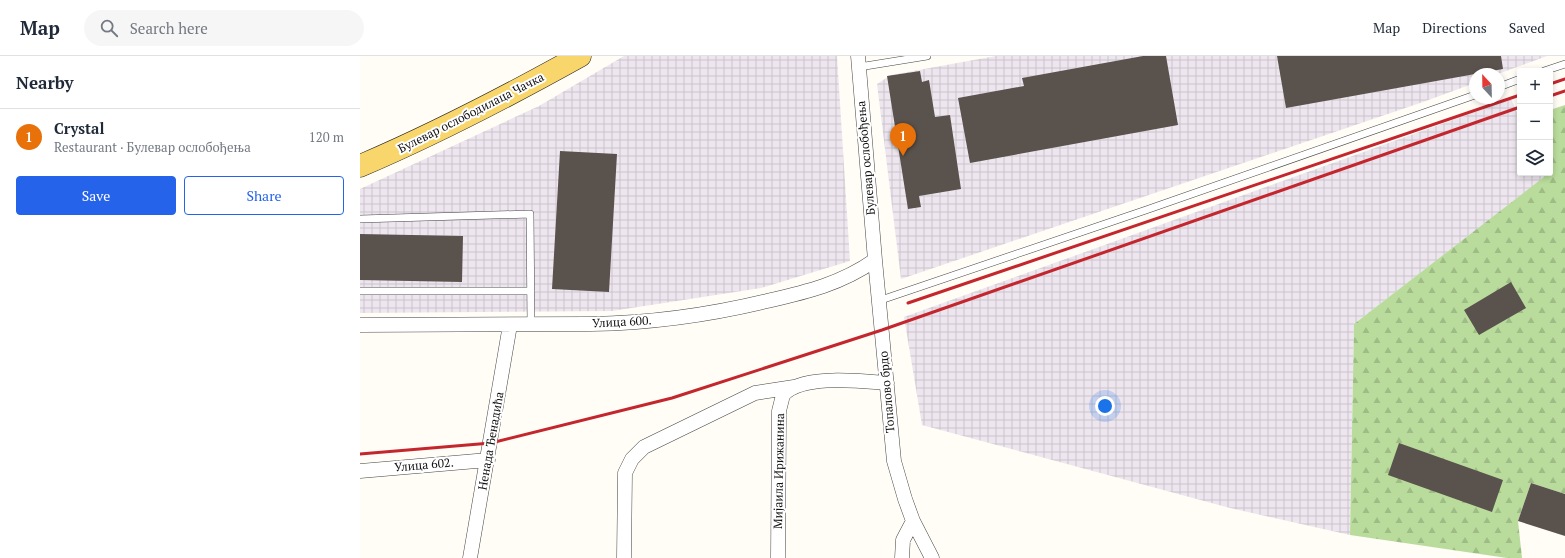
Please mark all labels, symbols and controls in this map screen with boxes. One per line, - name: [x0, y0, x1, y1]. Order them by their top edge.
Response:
- search box: [84, 10, 364, 46]
- text: Map: [20, 15, 60, 40]
- icon: search: [98, 17, 120, 39]
- text: Search here: [130, 18, 208, 38]
- text: Map: [1373, 18, 1400, 37]
- text: Directions: [1422, 18, 1487, 37]
- text: Saved: [1509, 18, 1545, 37]
- north arrow: [1469, 68, 1505, 104]
- map controls: [1517, 68, 1553, 176]
- button: +: [1517, 68, 1553, 104]
- street label: Булевар ослободилаца Чачка: [395, 69, 546, 156]
- text: Nearby: [16, 71, 74, 94]
- street label: Булевар ослобођења: [853, 100, 878, 216]
- button: −: [1517, 104, 1553, 140]
- text: Crystal: [54, 118, 104, 138]
- pin: 1: [890, 123, 916, 156]
- text: 1: [25, 128, 33, 146]
- text: 120 m: [309, 128, 344, 146]
- text: Restaurant · Булевар ослобођења: [54, 138, 251, 156]
- button: layers: [1517, 140, 1553, 176]
- button: Save: [16, 176, 176, 215]
- button: Share: [184, 176, 344, 215]
- street label: Улица 600.: [592, 312, 652, 331]
- street label: Топалово брдо: [875, 350, 898, 434]
- street label: Ненада Ђенадића: [474, 390, 507, 491]
- your location: [1095, 396, 1115, 416]
- street label: Мијаила Ирижанина: [770, 413, 787, 529]
- street label: Улица 602.: [394, 454, 454, 475]

